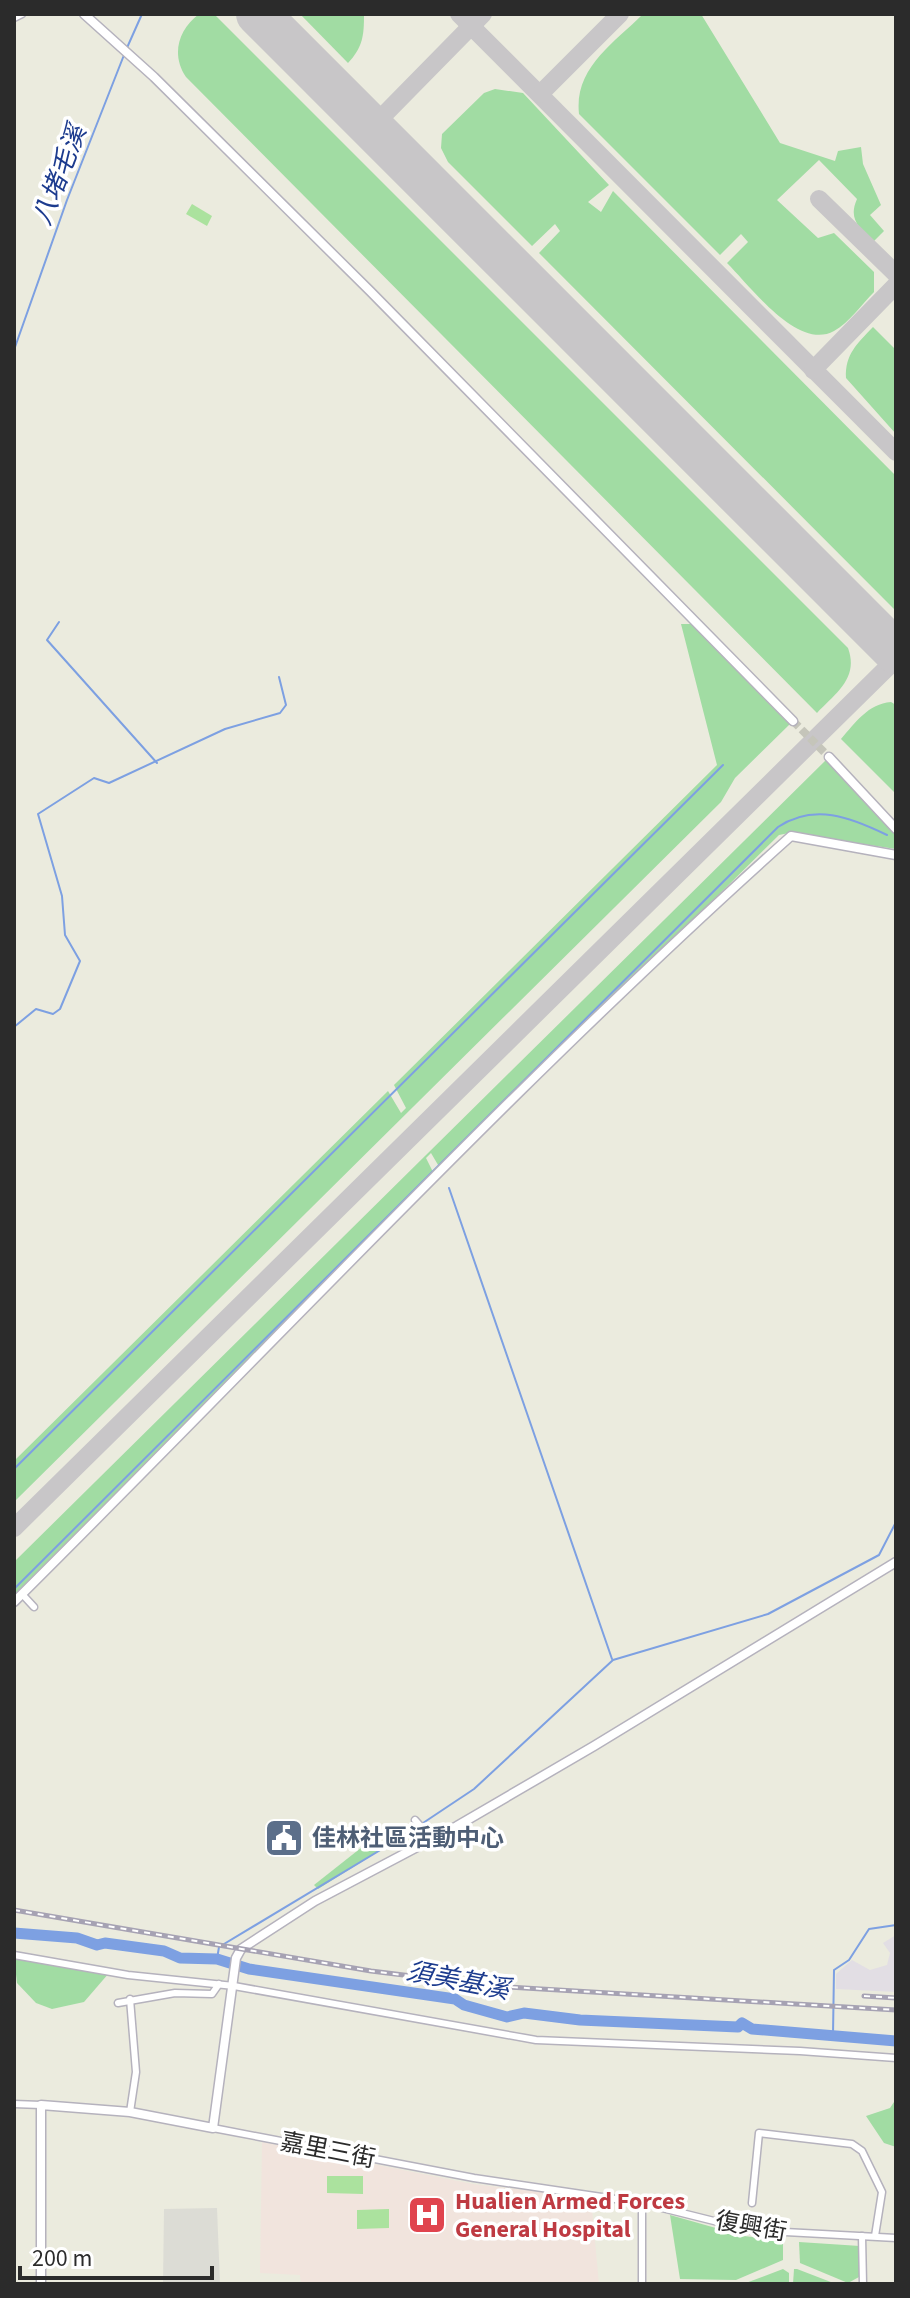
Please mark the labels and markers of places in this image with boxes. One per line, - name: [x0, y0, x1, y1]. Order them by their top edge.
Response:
- public building icon: 佳林社區活動中心: [263, 1817, 305, 1859]
- place label: 佳林社區活動中心: [312, 1821, 504, 1856]
- place label: Hualien Armed Forces General Hospital: [455, 2184, 685, 2247]
- hospital icon: Hualien Armed Forces General Hospital: [406, 2194, 448, 2236]

